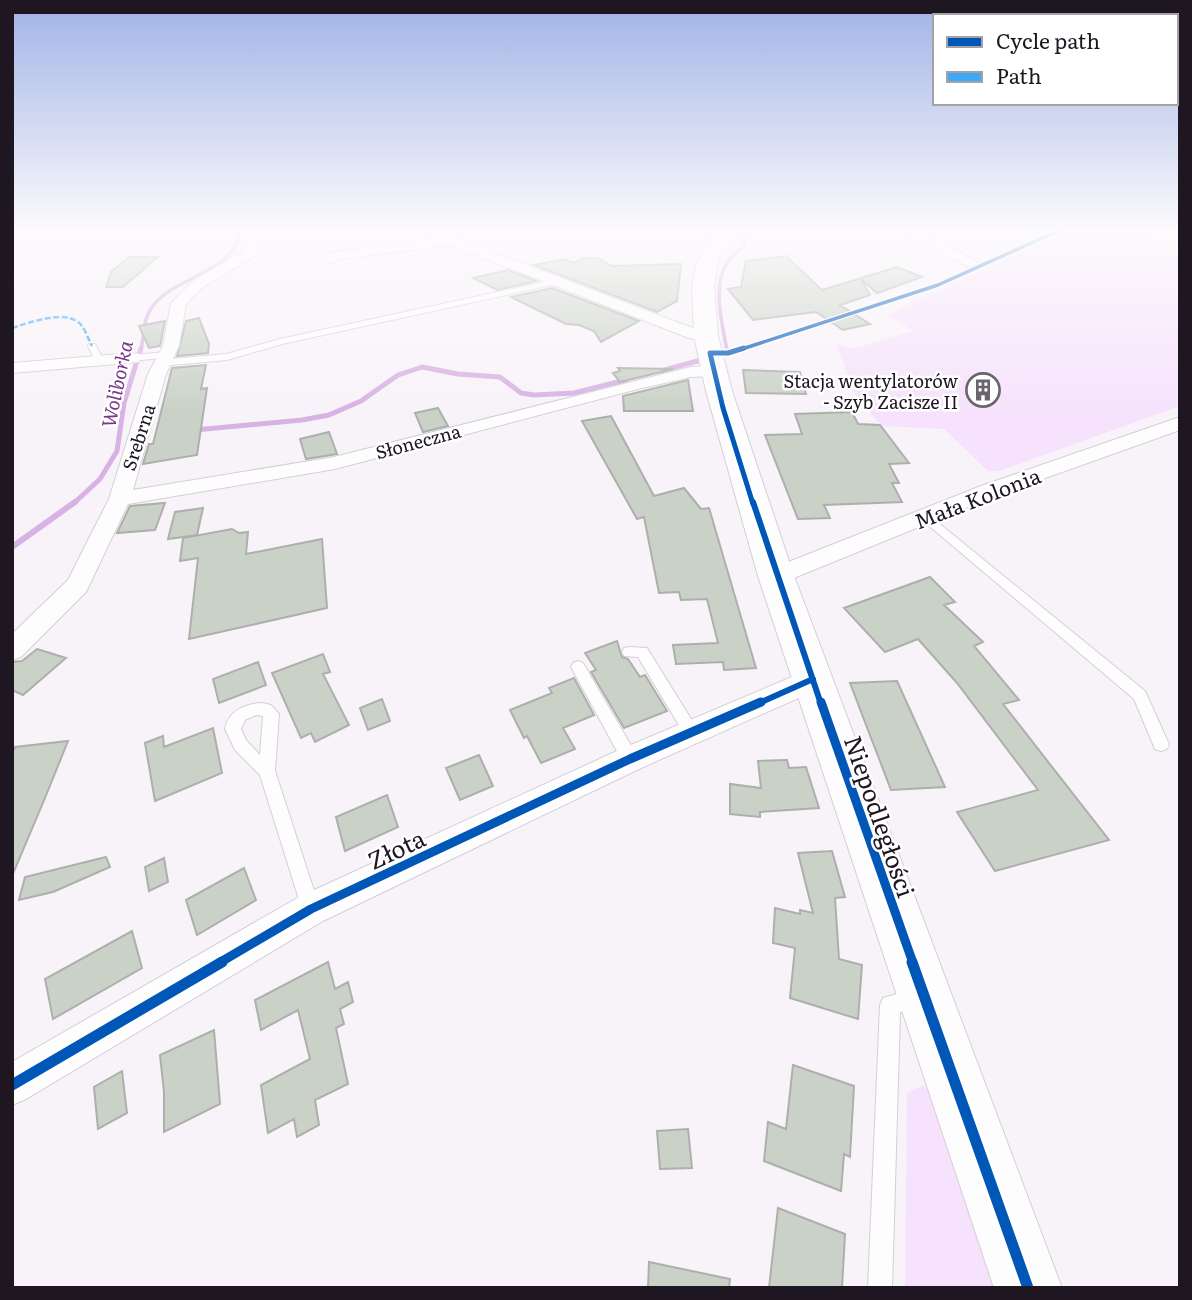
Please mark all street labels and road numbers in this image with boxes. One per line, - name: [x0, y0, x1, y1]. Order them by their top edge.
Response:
- street label: Srebrna: [115, 400, 162, 474]
- street label: Słoneczna: [372, 417, 464, 465]
- street label: Mała Kolonia: [909, 458, 1045, 535]
- street label: Niepodległości: [837, 730, 925, 902]
- street label: Złota: [362, 819, 431, 876]

